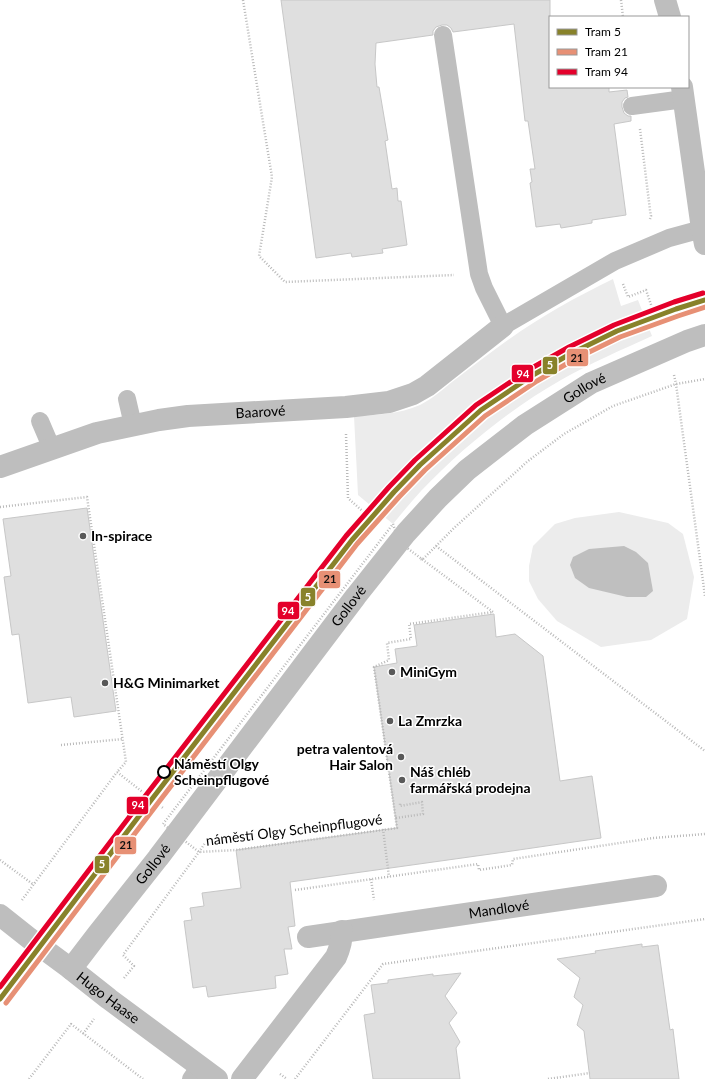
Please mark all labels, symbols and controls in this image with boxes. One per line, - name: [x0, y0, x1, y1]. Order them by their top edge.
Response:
- legend: [549, 16, 689, 88]
- text: Tram 5: [585, 24, 621, 39]
- text: Tram 21: [585, 44, 628, 59]
- text: Tram 94: [585, 64, 628, 79]
- line badge: 21: [566, 348, 589, 367]
- text: 21: [571, 351, 583, 364]
- line badge: 5: [542, 356, 558, 375]
- text: 5: [547, 358, 553, 371]
- line badge: 94: [511, 364, 534, 383]
- text: 94: [517, 367, 530, 380]
- street label: Gollové: [559, 369, 608, 407]
- street label: Baarové: [235, 401, 286, 421]
- place label: In-spirace: [91, 527, 153, 544]
- marker: In-spirace: [78, 531, 88, 541]
- line badge: 21: [318, 570, 341, 589]
- text: 21: [324, 572, 336, 585]
- street label: Gollové: [327, 582, 369, 629]
- line badge: 5: [300, 587, 316, 607]
- text: 5: [305, 590, 311, 603]
- line badge: 94: [277, 601, 300, 620]
- text: 94: [282, 604, 295, 617]
- place label: MiniGym: [400, 663, 457, 680]
- marker: MiniGym: [387, 667, 397, 677]
- place label: H&G Minimarket: [113, 674, 220, 691]
- marker: H&G Minimarket: [100, 678, 110, 688]
- place label: La Zmrzka: [398, 712, 462, 729]
- marker: La Zmrzka: [385, 716, 395, 726]
- place label: petra valentová Hair Salon: [297, 740, 393, 773]
- marker: petra valentová Hair Salon: [396, 752, 406, 762]
- place label: Náměstí Olgy Scheinpflugové: [174, 755, 270, 788]
- place label: Náš chléb farmářská prodejna: [410, 763, 531, 796]
- marker: Náměstí Olgy Scheinpflugové: [157, 765, 171, 779]
- marker: Náš chléb farmářská prodejna: [397, 775, 407, 785]
- line badge: 94: [126, 796, 149, 815]
- text: 94: [132, 798, 145, 811]
- street label: náměstí Olgy Scheinpflugové: [205, 810, 383, 849]
- line badge: 21: [114, 836, 137, 855]
- text: 21: [120, 838, 132, 851]
- street label: Gollové: [131, 840, 174, 888]
- line badge: 5: [94, 855, 110, 874]
- text: 5: [99, 857, 105, 870]
- street label: Mandlové: [468, 896, 530, 921]
- street label: Hugo Haase: [73, 968, 143, 1027]

